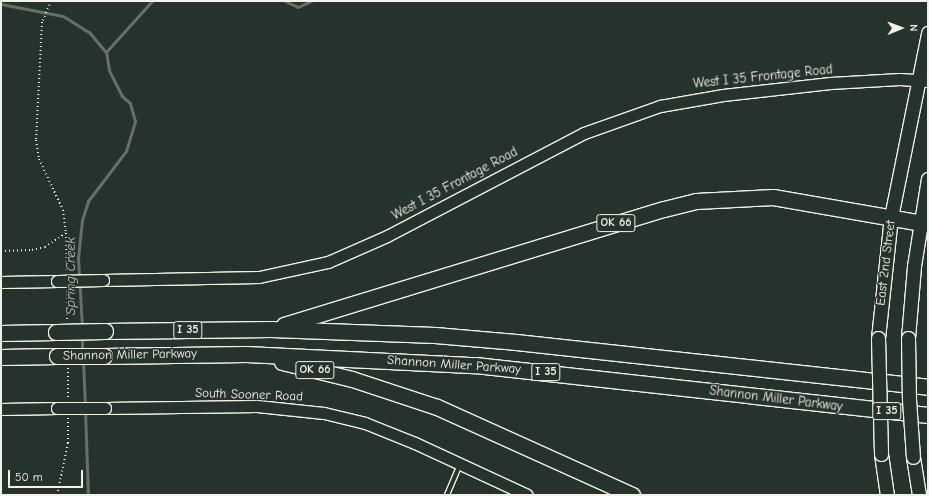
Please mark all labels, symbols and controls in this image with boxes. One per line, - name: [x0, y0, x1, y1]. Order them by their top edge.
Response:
- north arrow: [881, 8, 921, 48]
- text: N: [907, 24, 920, 31]
- street label: West I 35 Frontage Road: [692, 62, 834, 92]
- street label: West I 35 Frontage Road: [389, 144, 521, 224]
- road number: OK 66: [596, 213, 636, 233]
- street label: East 2nd Street: [873, 219, 899, 307]
- water label: Spring Creek: [63, 237, 79, 315]
- road number: I 35: [173, 320, 203, 340]
- street label: Shannon Miller Parkway: [63, 346, 197, 364]
- street label: Shannon Miller Parkway: [387, 353, 521, 377]
- road number: OK 66: [295, 360, 335, 380]
- road number: I 35: [531, 362, 561, 382]
- street label: Shannon Miller Parkway: [708, 383, 844, 415]
- street label: South Sooner Road: [195, 385, 303, 405]
- road number: I 35: [872, 401, 902, 421]
- scale bar: [10, 462, 85, 488]
- text: 50 m: [15, 470, 43, 484]

